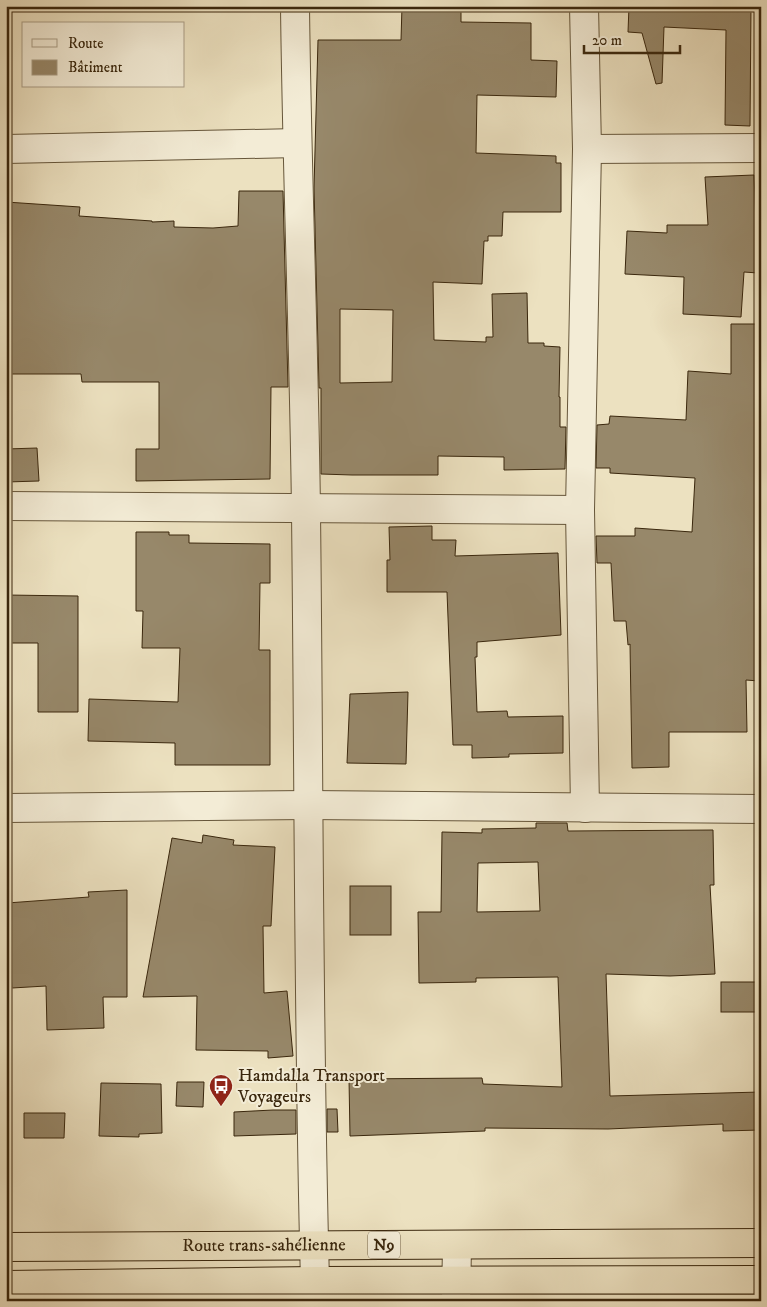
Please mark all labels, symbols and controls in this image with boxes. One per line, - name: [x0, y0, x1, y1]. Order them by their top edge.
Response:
- legend: [22, 22, 185, 88]
- scale bar: [584, 22, 681, 54]
- text: 20 m: [592, 31, 622, 50]
- text: Route: [68, 34, 103, 53]
- text: Bâtiment: [68, 58, 123, 77]
- place label: Hamdalla Transport Voyageurs: [237, 1065, 385, 1108]
- bus stop icon: Hamdalla Transport Voyageurs: [208, 1073, 234, 1107]
- road number: N9: [368, 1232, 400, 1258]
- street label: Route trans-sahélienne: [182, 1234, 346, 1257]

